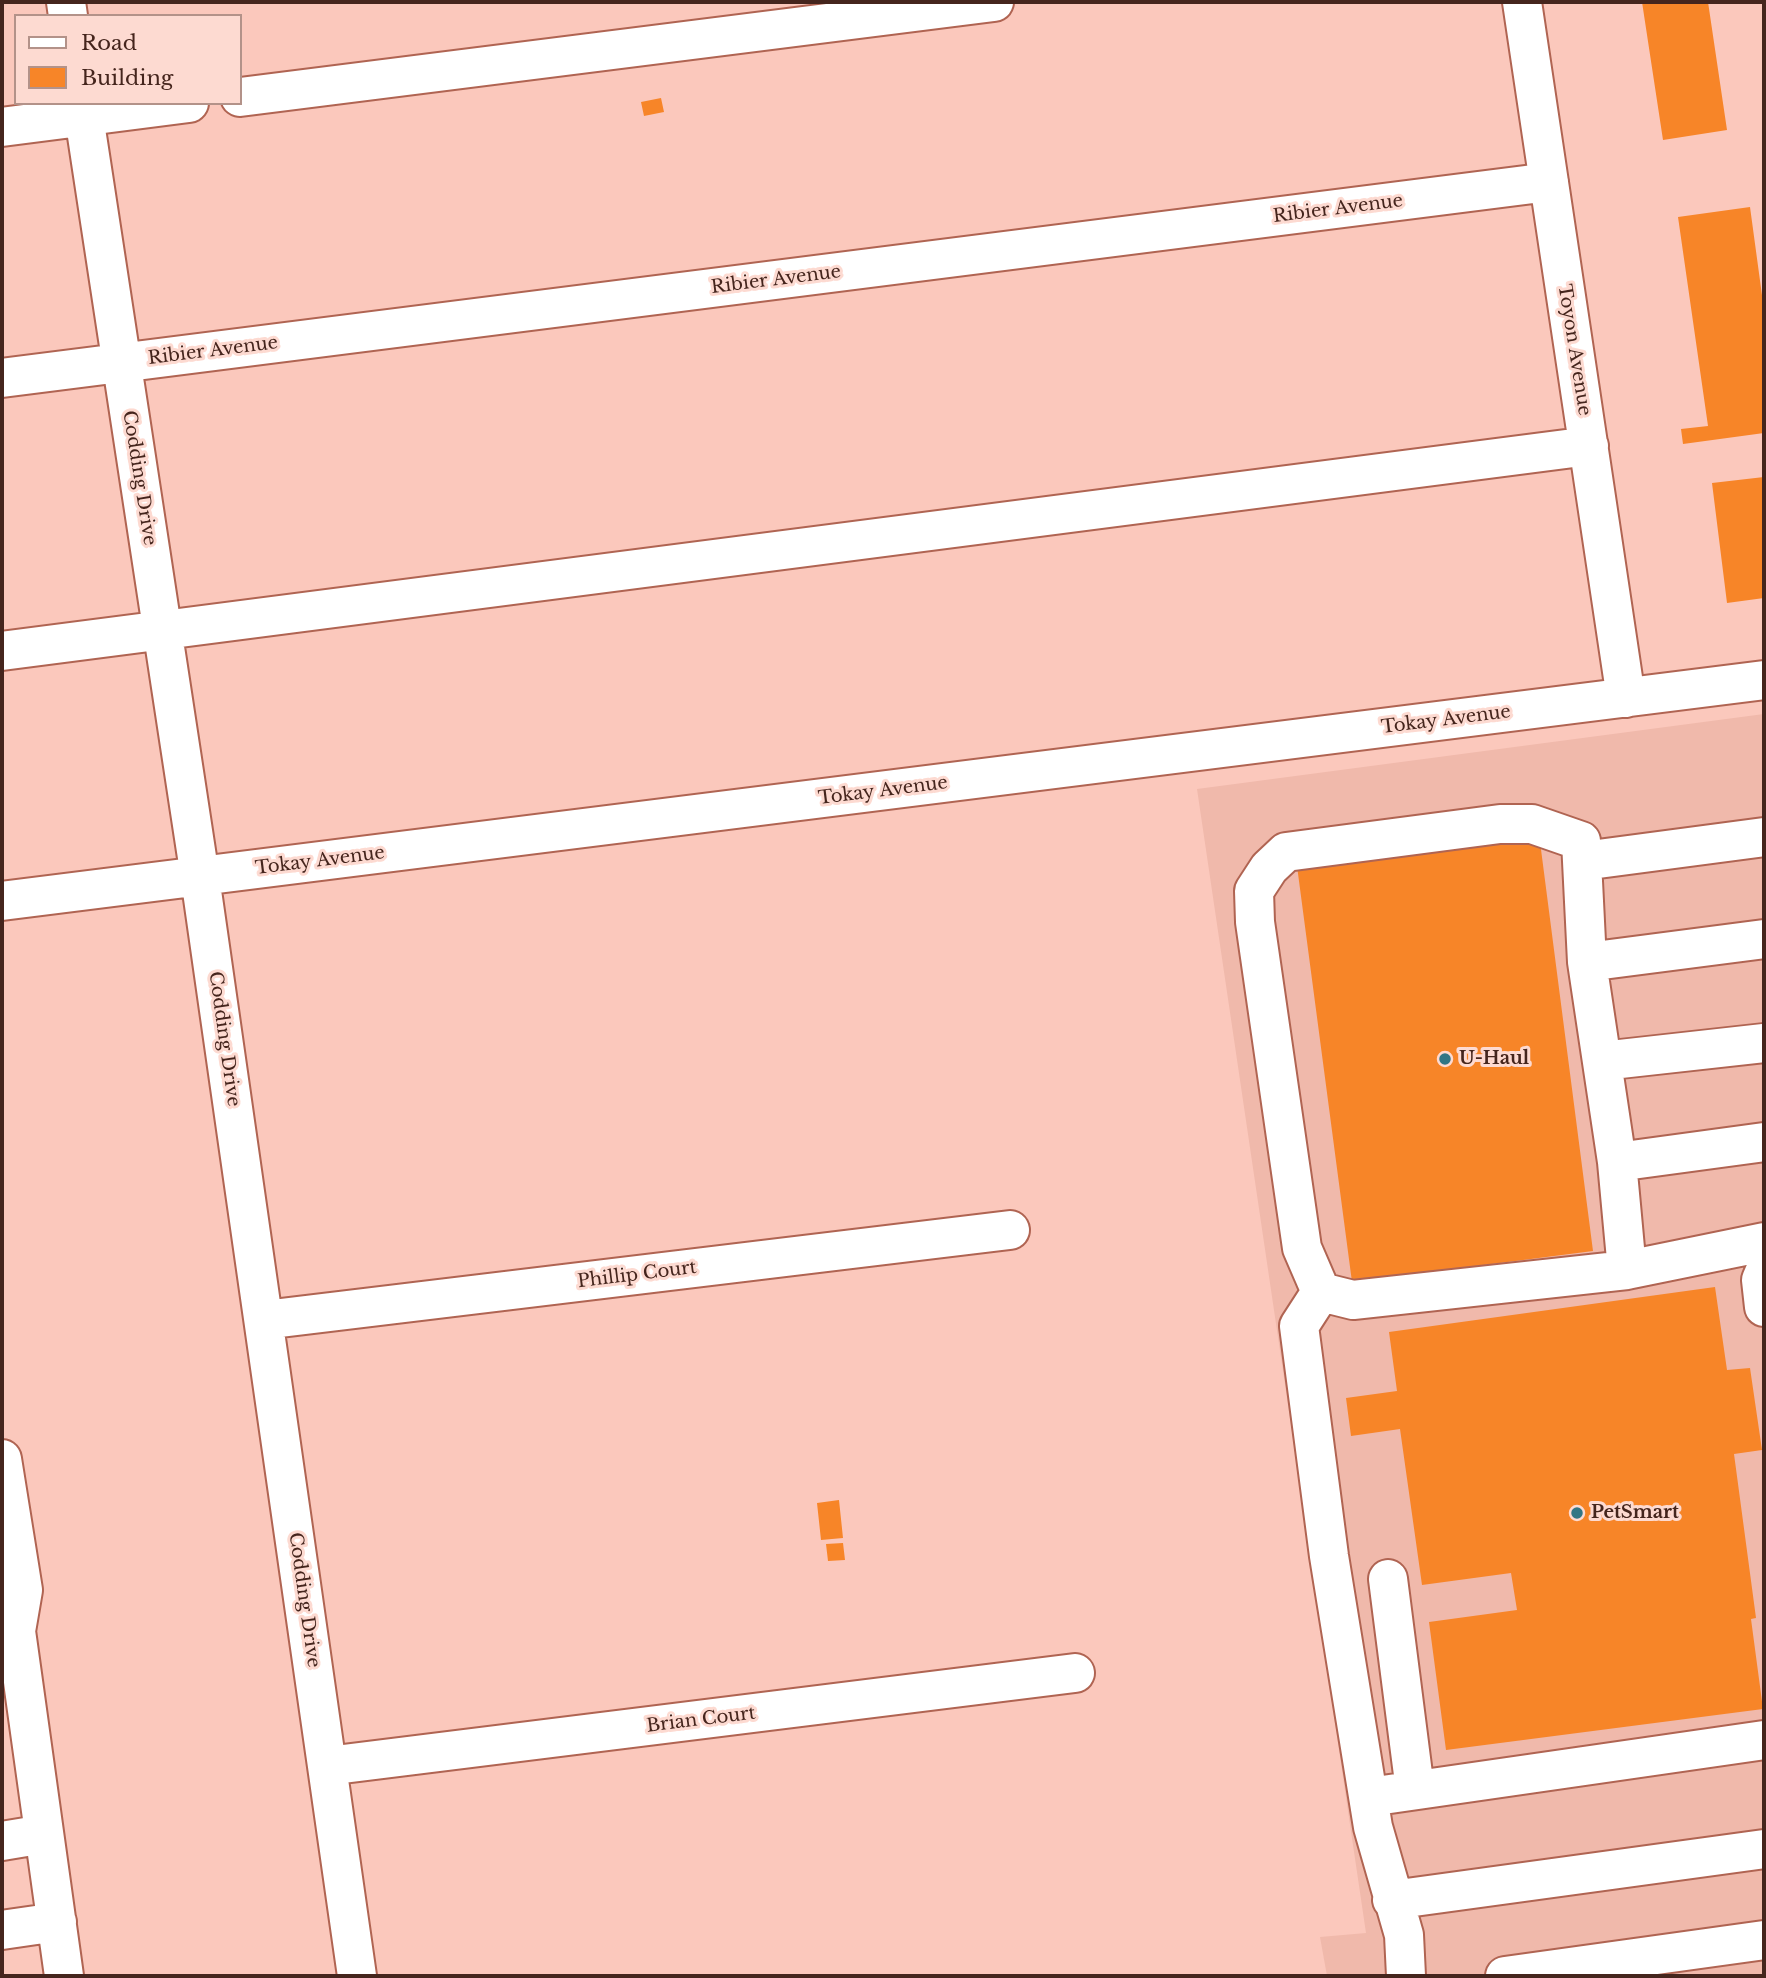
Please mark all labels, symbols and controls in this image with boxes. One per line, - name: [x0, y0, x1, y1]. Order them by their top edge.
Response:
- legend: [14, 14, 242, 105]
- text: Road: [81, 30, 137, 56]
- text: Building: [81, 65, 173, 91]
- street label: Ribier Avenue: [1272, 190, 1404, 228]
- street label: Ribier Avenue: [710, 261, 842, 299]
- street label: Toyon Avenue: [1553, 283, 1595, 417]
- street label: Ribier Avenue: [147, 332, 279, 370]
- street label: Codding Drive: [118, 409, 160, 547]
- street label: Tokay Avenue: [1380, 701, 1512, 739]
- street label: Tokay Avenue: [817, 772, 949, 810]
- street label: Tokay Avenue: [254, 842, 386, 880]
- street label: Codding Drive: [204, 970, 244, 1108]
- place label: U-Haul: [1459, 1048, 1529, 1070]
- marker: U-Haul: [1437, 1051, 1453, 1067]
- street label: Phillip Court: [576, 1257, 698, 1293]
- place label: PetSmart: [1591, 1502, 1679, 1524]
- marker: PetSmart: [1569, 1505, 1585, 1521]
- street label: Codding Drive: [284, 1531, 324, 1669]
- street label: Brian Court: [645, 1703, 757, 1737]

